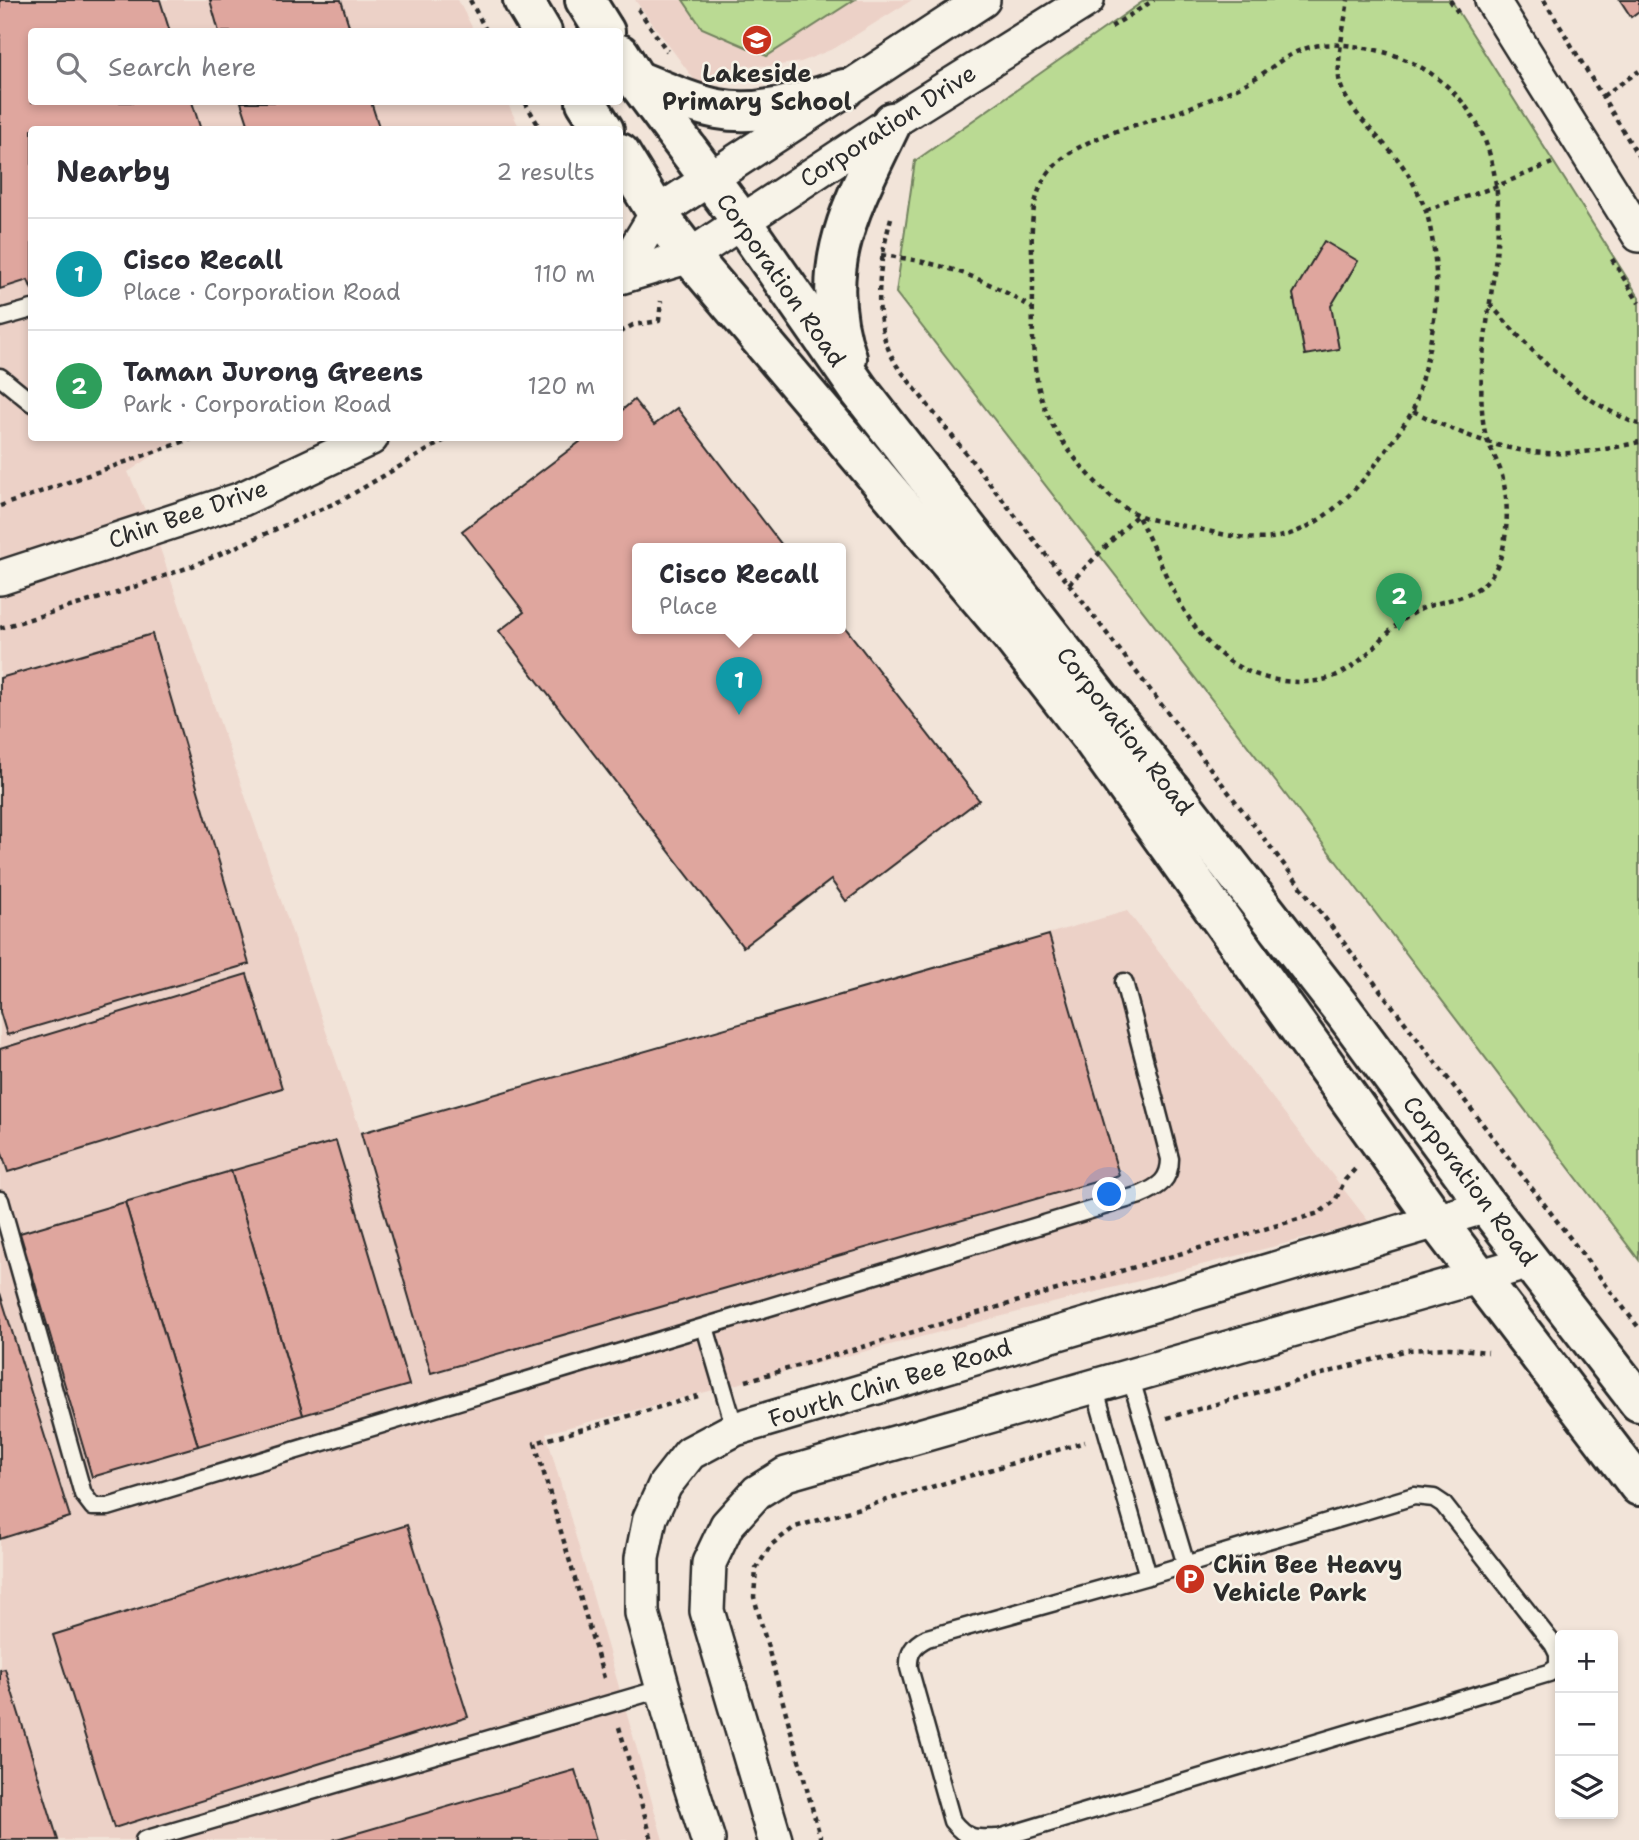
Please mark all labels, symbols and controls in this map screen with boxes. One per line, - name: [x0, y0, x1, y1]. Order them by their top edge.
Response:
- school or university icon: Lakeside Primary School: [740, 23, 774, 57]
- search box: [28, 28, 623, 105]
- icon: search: [52, 48, 90, 86]
- text: Search here: [108, 49, 257, 84]
- street label: Corporation Drive: [794, 57, 982, 195]
- place label: Lakeside Primary School: [662, 58, 852, 118]
- text: Nearby: [56, 151, 171, 192]
- text: 2 results: [496, 157, 595, 187]
- street label: Corporation Road: [709, 187, 853, 373]
- text: Cisco Recall: [123, 242, 283, 277]
- text: 1: [74, 259, 84, 289]
- text: 110 m: [533, 259, 595, 289]
- text: Place · Corporation Road: [123, 277, 401, 307]
- text: Taman Jurong Greens: [123, 354, 423, 389]
- text: 2: [71, 371, 87, 401]
- text: 120 m: [527, 371, 595, 401]
- text: Park · Corporation Road: [123, 389, 391, 419]
- street label: Chin Bee Drive: [104, 472, 272, 556]
- popup: [632, 543, 846, 634]
- text: Cisco Recall: [659, 556, 819, 591]
- pin: 2: [1376, 573, 1422, 631]
- text: Place: [659, 591, 718, 621]
- street label: Corporation Road: [1049, 640, 1201, 822]
- pin: 1: [716, 657, 762, 715]
- street label: Corporation Road: [1395, 1089, 1545, 1273]
- your location: [1092, 1177, 1126, 1211]
- street label: Fourth Chin Bee Road: [765, 1331, 1015, 1435]
- place label: Chin Bee Heavy Vehicle Park: [1213, 1549, 1402, 1609]
- parking icon: Chin Bee Heavy Vehicle Park: [1173, 1562, 1207, 1596]
- map controls: [1555, 1630, 1618, 1819]
- button: +: [1555, 1630, 1618, 1693]
- button: −: [1555, 1693, 1618, 1756]
- button: layers: [1555, 1756, 1618, 1819]

